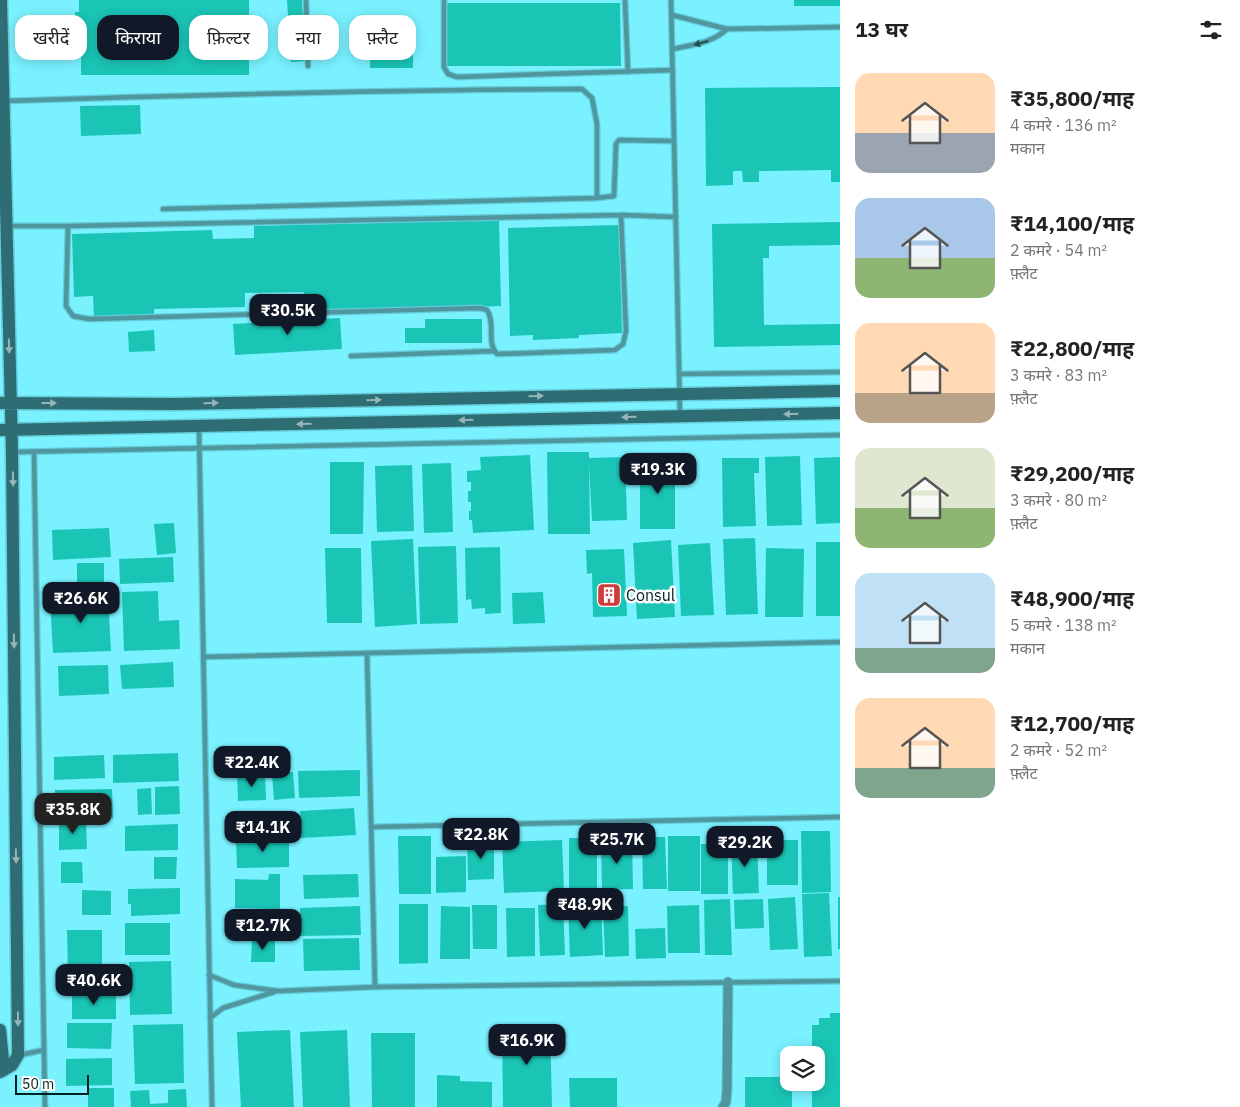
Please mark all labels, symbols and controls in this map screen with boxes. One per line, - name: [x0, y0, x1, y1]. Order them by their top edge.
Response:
- chip: खरीदें: [15, 15, 87, 60]
- chip: किराया: [97, 15, 179, 60]
- chip: फ़िल्टर: [189, 15, 268, 60]
- chip: नया: [278, 15, 339, 60]
- chip: फ़्लैट: [349, 15, 416, 60]
- text: 13 घर: [855, 15, 908, 43]
- icon: filters: [1197, 16, 1225, 44]
- one-way arrow: [694, 39, 709, 47]
- text: ₹35,800/माह: [1010, 84, 1134, 112]
- icon: home: [895, 93, 955, 153]
- text: 4 कमरे · 136 m²: [1010, 115, 1117, 135]
- text: मकान: [1010, 138, 1045, 158]
- text: ₹14,100/माह: [1010, 209, 1134, 237]
- icon: home: [895, 218, 955, 278]
- text: 2 कमरे · 54 m²: [1010, 240, 1107, 260]
- text: फ़्लैट: [1010, 263, 1038, 283]
- pin: ₹30.5K: [247, 294, 329, 336]
- text: ₹30.5K: [261, 300, 315, 320]
- text: ₹22,800/माह: [1010, 334, 1134, 362]
- one-way arrow: [5, 338, 13, 354]
- icon: home: [895, 343, 955, 403]
- text: 3 कमरे · 83 m²: [1010, 365, 1107, 385]
- text: फ़्लैट: [1010, 388, 1038, 408]
- one-way arrow: [528, 392, 544, 400]
- one-way arrow: [366, 396, 382, 404]
- one-way arrow: [41, 399, 57, 407]
- one-way arrow: [203, 399, 219, 407]
- one-way arrow: [783, 410, 799, 418]
- one-way arrow: [621, 413, 637, 421]
- one-way arrow: [458, 417, 474, 425]
- one-way arrow: [296, 420, 312, 428]
- pin: ₹19.3K: [617, 452, 699, 495]
- text: ₹19.3K: [631, 459, 685, 479]
- text: ₹29,200/माह: [1010, 459, 1134, 487]
- icon: home: [895, 468, 955, 528]
- one-way arrow: [9, 471, 17, 487]
- text: 3 कमरे · 80 m²: [1010, 490, 1107, 510]
- text: फ़्लैट: [1010, 513, 1038, 533]
- pin: ₹26.6K: [40, 582, 122, 624]
- building icon: Consul: [596, 582, 622, 608]
- text: ₹48,900/माह: [1010, 584, 1134, 612]
- place label: Consul: [626, 585, 675, 605]
- text: ₹26.6K: [54, 588, 108, 608]
- icon: home: [895, 593, 955, 653]
- text: 5 कमरे · 138 m²: [1010, 615, 1117, 635]
- one-way arrow: [10, 634, 18, 650]
- text: मकान: [1010, 638, 1045, 658]
- text: ₹12,700/माह: [1010, 709, 1134, 737]
- icon: home: [895, 718, 955, 778]
- text: 2 कमरे · 52 m²: [1010, 740, 1107, 760]
- pin: ₹22.4K: [211, 746, 293, 788]
- text: ₹22.4K: [225, 752, 279, 772]
- text: फ़्लैट: [1010, 763, 1038, 783]
- pin: ₹35.8K: [32, 792, 114, 835]
- text: ₹35.8K: [46, 799, 100, 819]
- pin: ₹14.1K: [222, 810, 304, 853]
- text: ₹14.1K: [236, 817, 290, 837]
- pin: ₹22.8K: [440, 818, 522, 860]
- pin: ₹25.7K: [576, 822, 658, 865]
- text: ₹22.8K: [454, 824, 508, 844]
- pin: ₹29.2K: [704, 826, 786, 868]
- text: ₹25.7K: [590, 829, 644, 849]
- text: ₹29.2K: [718, 832, 772, 852]
- one-way arrow: [13, 849, 21, 865]
- pin: ₹48.9K: [544, 888, 626, 930]
- text: ₹48.9K: [558, 894, 612, 914]
- pin: ₹12.7K: [222, 908, 304, 951]
- text: ₹12.7K: [236, 915, 290, 935]
- pin: ₹40.6K: [53, 964, 135, 1006]
- text: ₹40.6K: [67, 970, 121, 990]
- one-way arrow: [14, 1011, 22, 1027]
- pin: ₹16.9K: [486, 1024, 568, 1066]
- text: ₹16.9K: [500, 1030, 554, 1050]
- map controls: [780, 1046, 825, 1091]
- button: layers: [780, 1046, 825, 1091]
- scale bar: [15, 1072, 89, 1095]
- text: 50 m: [22, 1075, 54, 1093]

